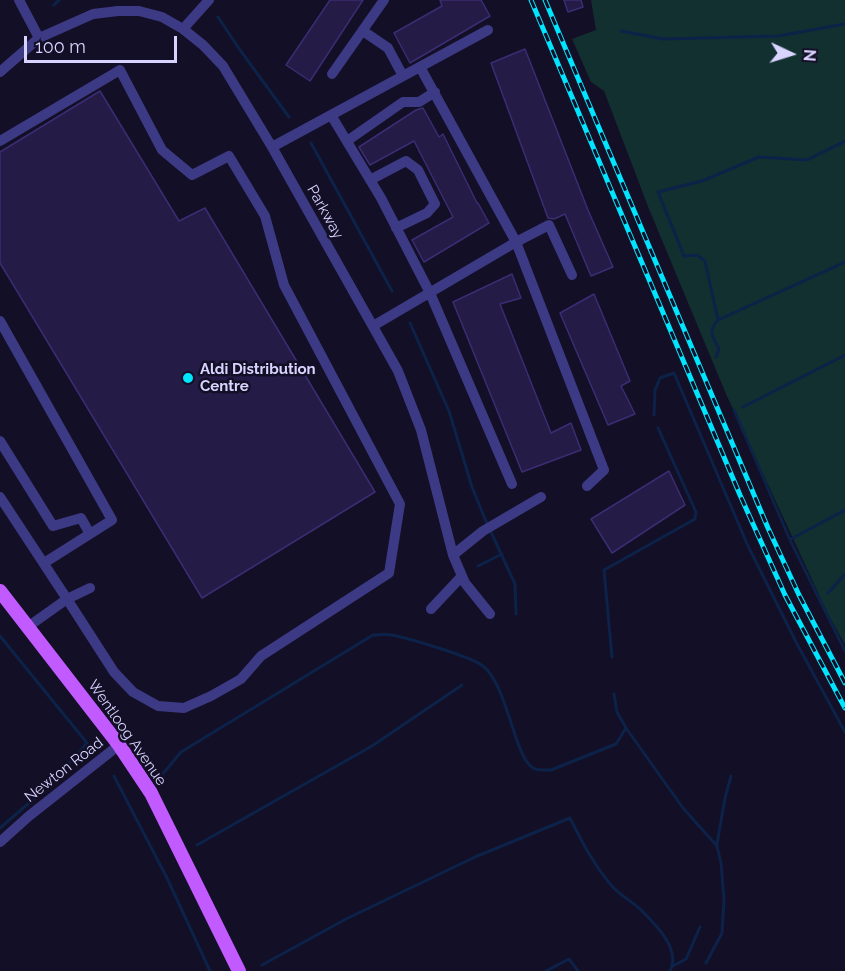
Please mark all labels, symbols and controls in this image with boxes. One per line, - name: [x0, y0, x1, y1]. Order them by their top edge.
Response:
- scale bar: [27, 24, 180, 62]
- north arrow: [761, 24, 821, 84]
- text: 100 m: [35, 36, 86, 57]
- text: N: [800, 49, 819, 62]
- street label: Parkway: [303, 182, 347, 242]
- place label: Aldi Distribution Centre: [200, 360, 316, 395]
- marker: Aldi Distribution Centre: [181, 371, 195, 385]
- street label: Wentloog Avenue: [84, 677, 170, 789]
- street label: Newton Road: [21, 734, 107, 806]

